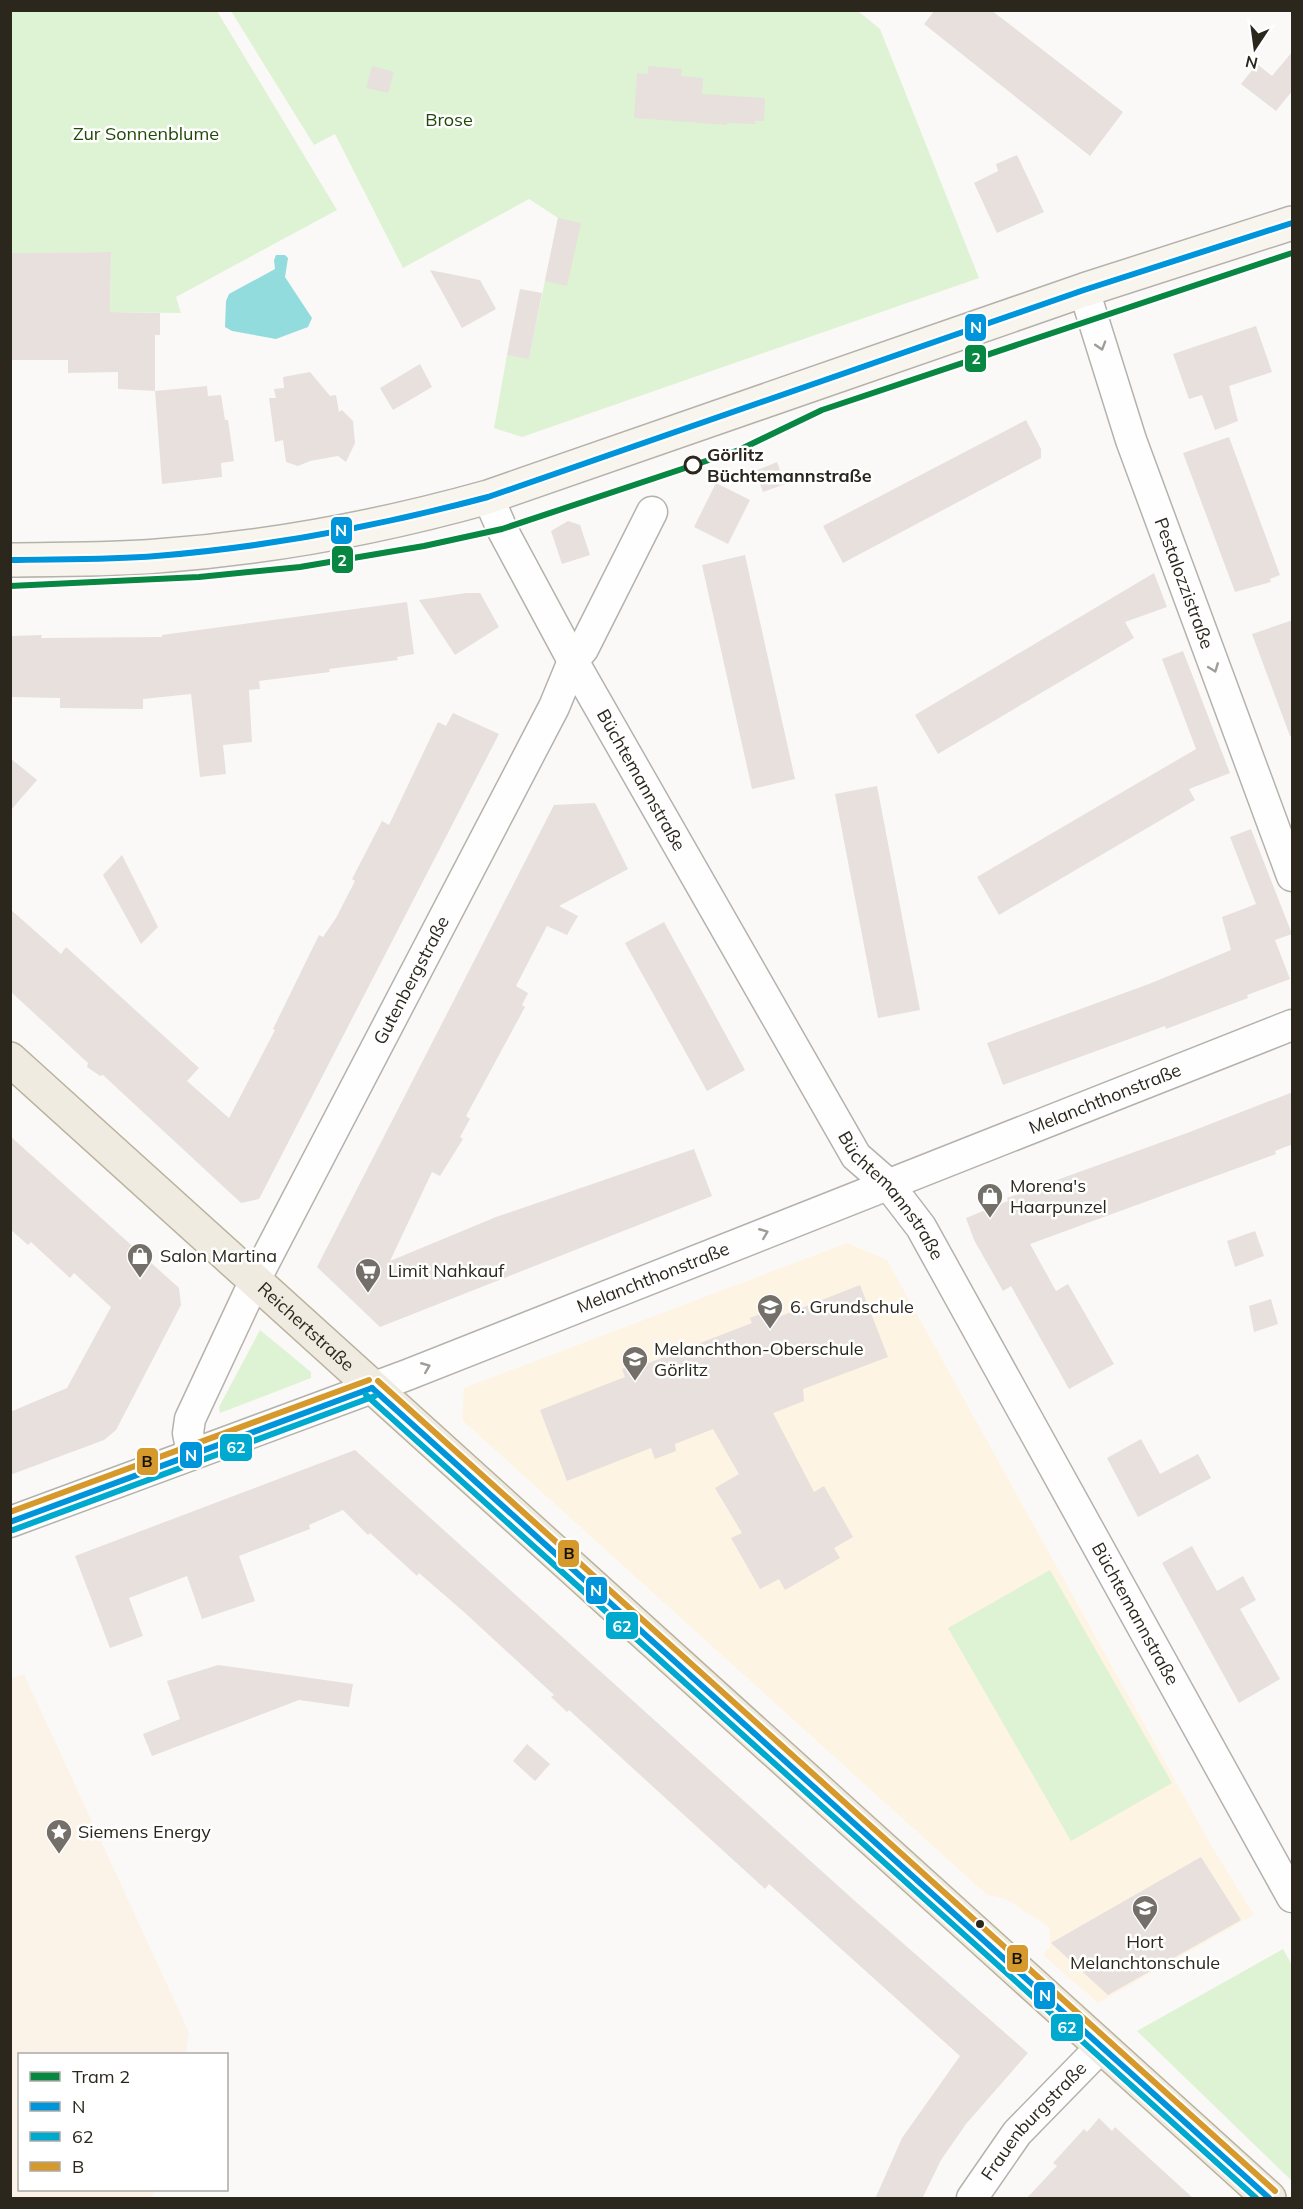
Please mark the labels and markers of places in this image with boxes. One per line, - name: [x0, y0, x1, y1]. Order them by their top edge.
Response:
- place label: Görlitz Büchtemannstraße: [707, 443, 872, 487]
- marker: Görlitz Büchtemannstraße: [684, 456, 702, 474]
- place label: Morena's Haarpunzel: [1010, 1174, 1107, 1218]
- shop icon: Morena's Haarpunzel: [975, 1181, 1005, 1219]
- shop icon: Salon Martina: [125, 1241, 155, 1279]
- place label: Salon Martina: [160, 1244, 277, 1267]
- supermarket icon: Limit Nahkauf: [353, 1256, 383, 1294]
- place label: Limit Nahkauf: [388, 1259, 505, 1282]
- school or university icon: 6. Grundschule: [755, 1292, 785, 1330]
- place label: 6. Grundschule: [790, 1295, 914, 1318]
- place label: Melanchthon-Oberschule Görlitz: [654, 1337, 863, 1381]
- school or university icon: Melanchthon-Oberschule Görlitz: [620, 1344, 650, 1382]
- place icon: Siemens Energy: [44, 1817, 74, 1855]
- place label: Siemens Energy: [78, 1820, 211, 1843]
- school or university icon: Hort Melanchtonschule: [1130, 1893, 1160, 1931]
- unlabelled marker: [974, 1918, 986, 1930]
- place label: Hort Melanchtonschule: [1070, 1930, 1220, 1974]

